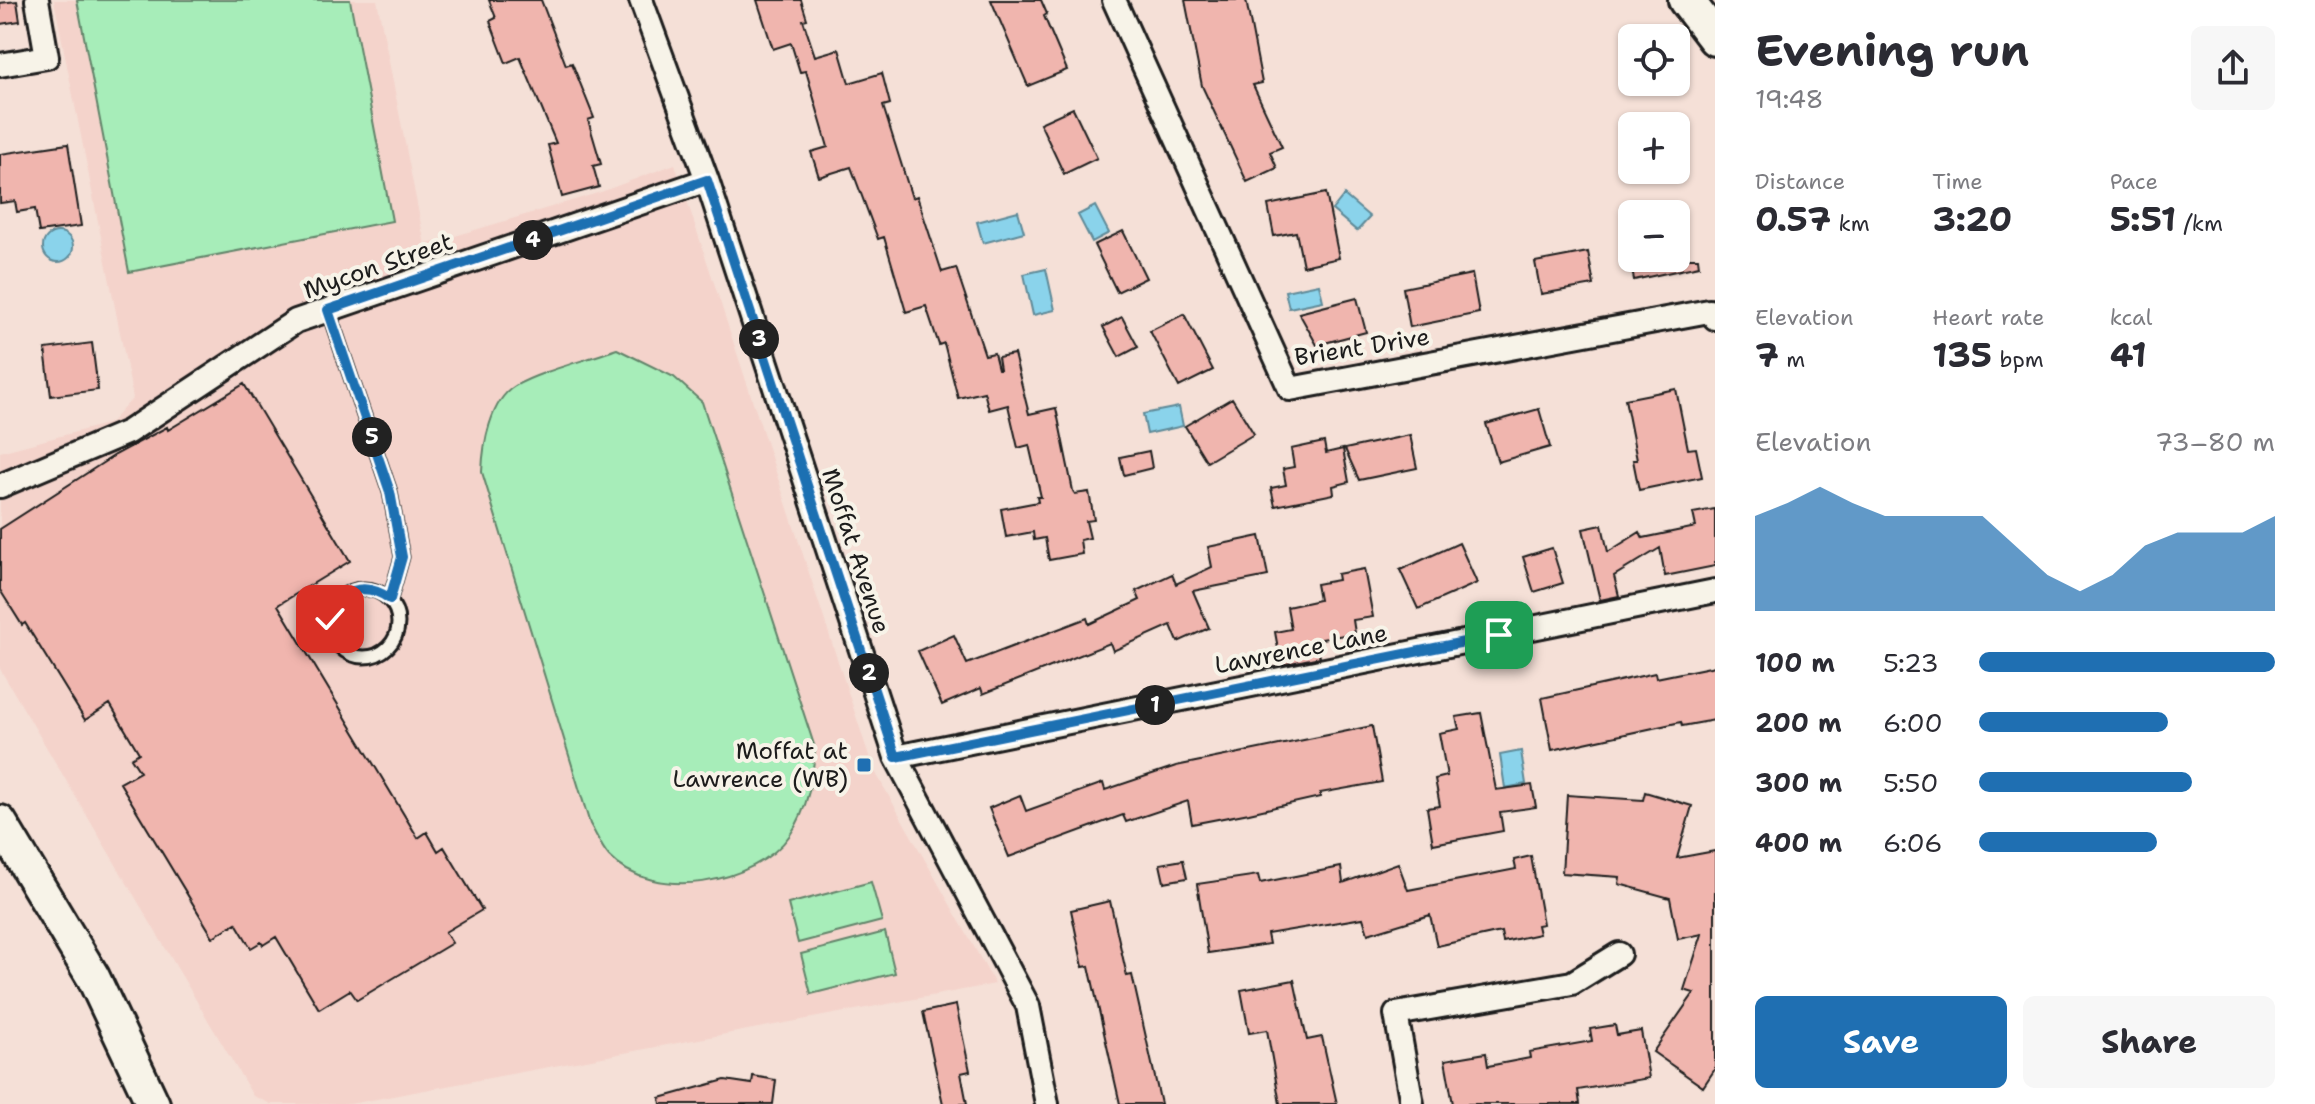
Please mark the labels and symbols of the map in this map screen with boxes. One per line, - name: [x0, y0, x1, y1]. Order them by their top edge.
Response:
- pin: 4: [513, 220, 553, 260]
- street label: Mycon Street: [299, 225, 457, 307]
- pin: 3: [739, 319, 779, 359]
- street label: Brient Drive: [1292, 321, 1432, 373]
- pin: 5: [352, 417, 392, 457]
- street label: Moffat Avenue: [814, 464, 898, 638]
- pin: [296, 585, 364, 653]
- pin: [1465, 601, 1533, 669]
- street label: Lawrence Lane: [1212, 617, 1390, 681]
- pin: 2: [849, 653, 889, 693]
- pin: 1: [1135, 685, 1175, 725]
- place label: Moffat at Lawrence (WB): [672, 735, 848, 795]
- marker: Moffat at Lawrence (WB): [855, 756, 873, 774]

